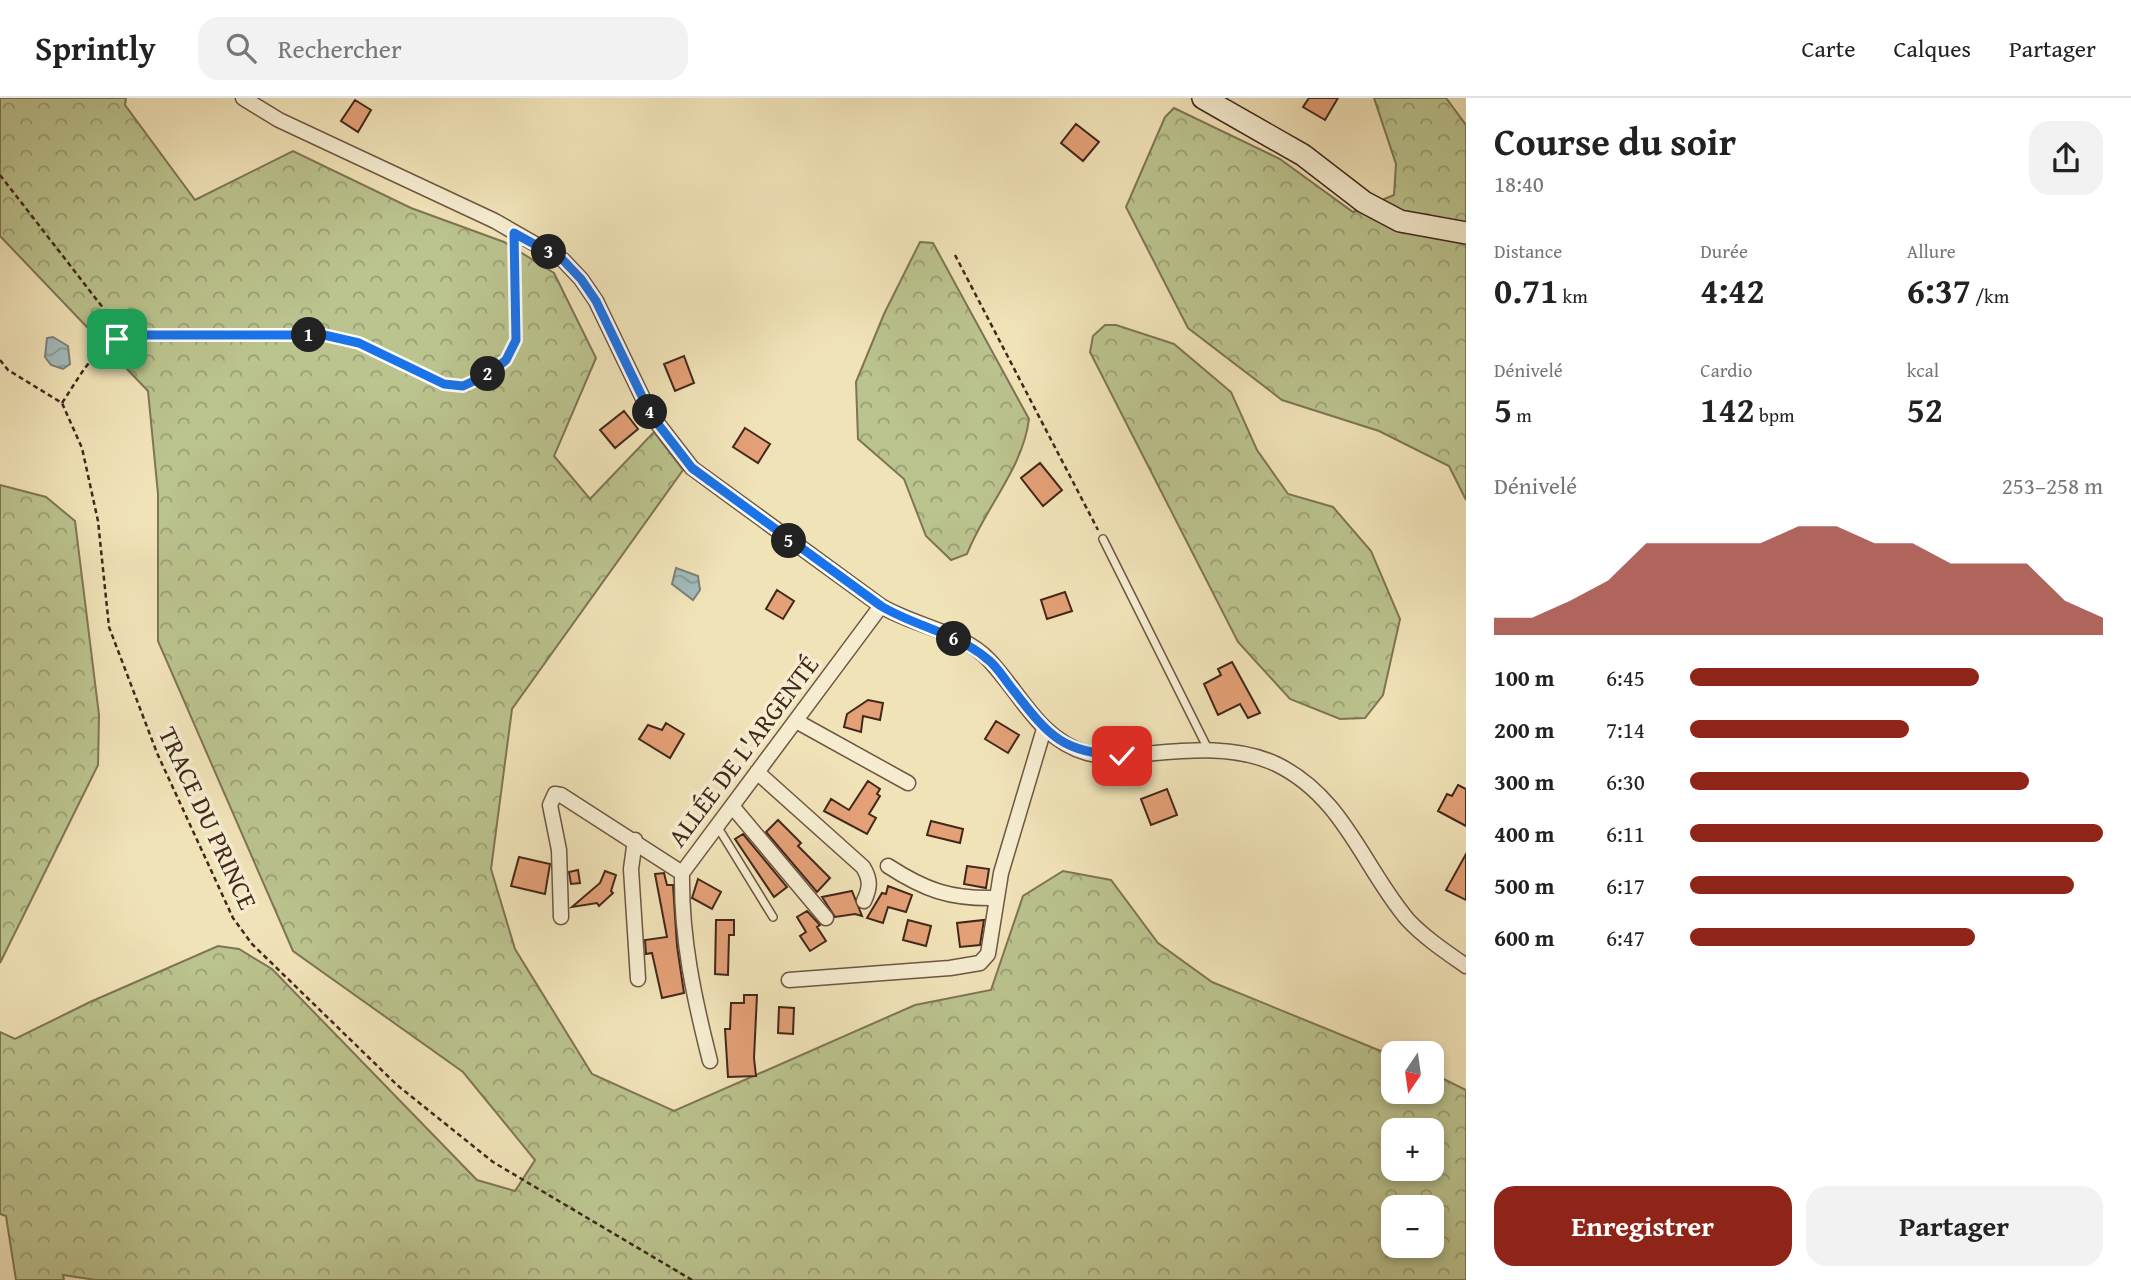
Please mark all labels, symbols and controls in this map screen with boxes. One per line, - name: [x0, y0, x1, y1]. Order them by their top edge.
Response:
- search box: [198, 17, 688, 80]
- text: Sprintly: [35, 24, 156, 72]
- icon: search: [222, 29, 260, 67]
- text: Rechercher: [278, 29, 402, 68]
- text: Carte: [1801, 31, 1855, 66]
- text: Calques: [1893, 31, 1971, 66]
- text: Partager: [2009, 31, 2096, 66]
- text: Course du soir: [1494, 113, 1736, 169]
- button: share: [2029, 121, 2103, 195]
- text: 18:40: [1494, 167, 1544, 200]
- pin: 3: [532, 234, 566, 270]
- text: 3: [544, 237, 553, 265]
- text: Distance: [1494, 237, 1562, 265]
- text: Durée: [1700, 237, 1748, 265]
- text: Allure: [1907, 237, 1956, 265]
- text: 0.71: [1494, 265, 1558, 316]
- text: 4:42: [1700, 265, 1765, 316]
- text: 6:37: [1907, 265, 1971, 316]
- text: km: [1558, 282, 1588, 310]
- text: /km: [1971, 282, 2009, 310]
- pin: [87, 309, 147, 369]
- pin: 1: [292, 317, 326, 352]
- icon: arrive: [98, 320, 136, 358]
- text: 1: [304, 320, 313, 348]
- pin: 2: [470, 356, 505, 392]
- text: Dénivelé: [1494, 356, 1563, 384]
- text: Cardio: [1700, 356, 1752, 384]
- text: kcal: [1907, 356, 1939, 384]
- text: 2: [483, 359, 492, 387]
- text: 5: [1494, 384, 1512, 435]
- text: 142: [1700, 384, 1755, 435]
- text: 52: [1907, 384, 1943, 435]
- pin: 4: [632, 394, 668, 430]
- text: 4: [645, 397, 654, 425]
- text: m: [1512, 401, 1532, 429]
- text: bpm: [1755, 401, 1795, 429]
- text: Dénivelé: [1494, 469, 1577, 502]
- text: 253–258 m: [2002, 469, 2103, 502]
- pin: 5: [772, 524, 806, 558]
- text: 5: [784, 526, 793, 554]
- pin: 6: [936, 622, 972, 656]
- text: 6: [949, 624, 958, 652]
- street label: ALLÉE DE L'ARGENTÉ: [657, 647, 828, 855]
- text: 100 m: [1494, 661, 1555, 694]
- text: 6:45: [1606, 661, 1645, 694]
- text: 200 m: [1494, 713, 1555, 746]
- text: 7:14: [1606, 713, 1645, 746]
- street label: TRACE DU PRINCE: [149, 720, 268, 916]
- pin: [1092, 726, 1152, 786]
- icon: check: [1103, 737, 1141, 775]
- text: 300 m: [1494, 765, 1555, 798]
- text: 6:30: [1606, 765, 1645, 798]
- text: 400 m: [1494, 817, 1555, 850]
- text: 6:11: [1606, 817, 1645, 850]
- text: 500 m: [1494, 869, 1555, 902]
- text: 6:17: [1606, 869, 1645, 902]
- text: 600 m: [1494, 921, 1555, 954]
- text: 6:47: [1606, 921, 1645, 954]
- north arrow: [1381, 1041, 1444, 1104]
- map controls: [1381, 1041, 1444, 1258]
- button: +: [1381, 1118, 1444, 1181]
- button: Enregistrer: [1494, 1186, 1792, 1266]
- button: Partager: [1806, 1186, 2103, 1266]
- button: −: [1381, 1195, 1444, 1258]

